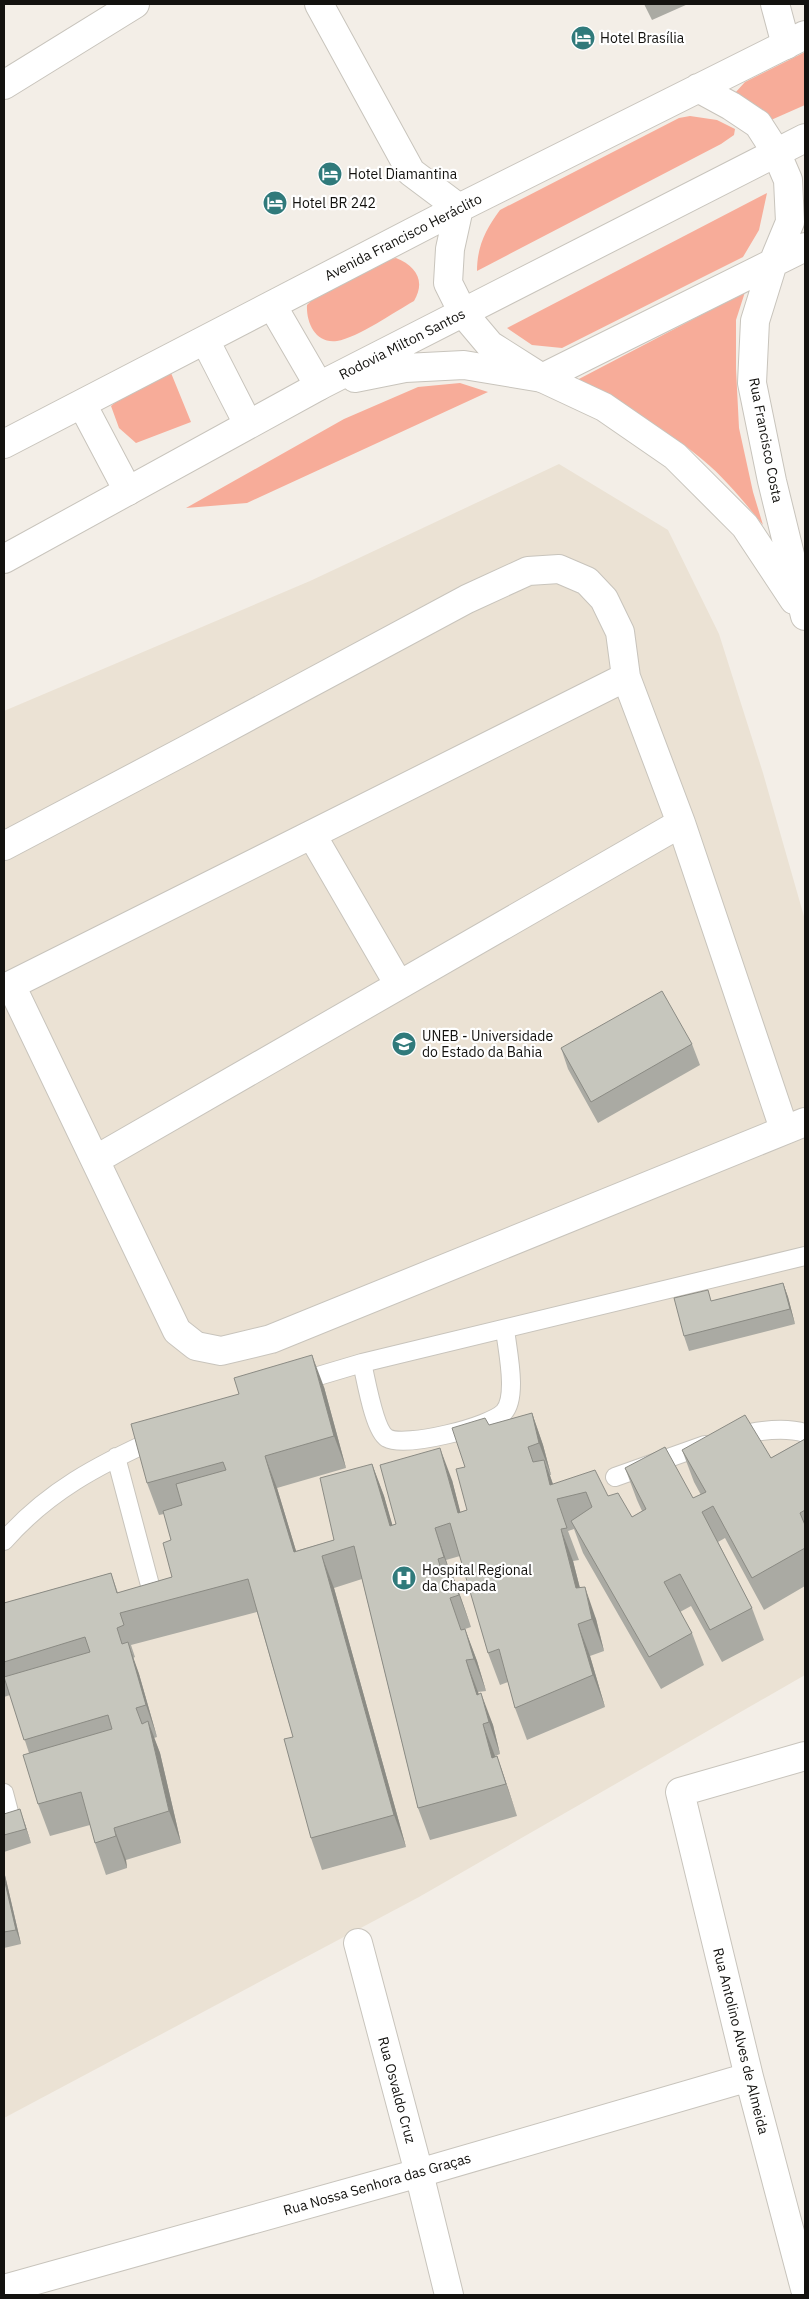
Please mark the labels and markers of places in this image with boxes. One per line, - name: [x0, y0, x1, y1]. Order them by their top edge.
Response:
- hotel icon: Hotel Brasília: [570, 25, 596, 51]
- place label: Hotel Brasília: [600, 29, 685, 47]
- hotel icon: Hotel Diamantina: [317, 161, 343, 187]
- place label: Hotel Diamantina: [348, 165, 458, 183]
- hotel icon: Hotel BR 242: [262, 190, 288, 216]
- place label: Hotel BR 242: [292, 194, 376, 212]
- place label: UNEB - Universidade do Estado da Bahia: [422, 1027, 553, 1061]
- school or university icon: UNEB - Universidade do Estado da Bahia: [391, 1031, 417, 1057]
- place label: Hospital Regional da Chapada: [422, 1561, 532, 1595]
- hospital icon: Hospital Regional da Chapada: [391, 1565, 417, 1591]

